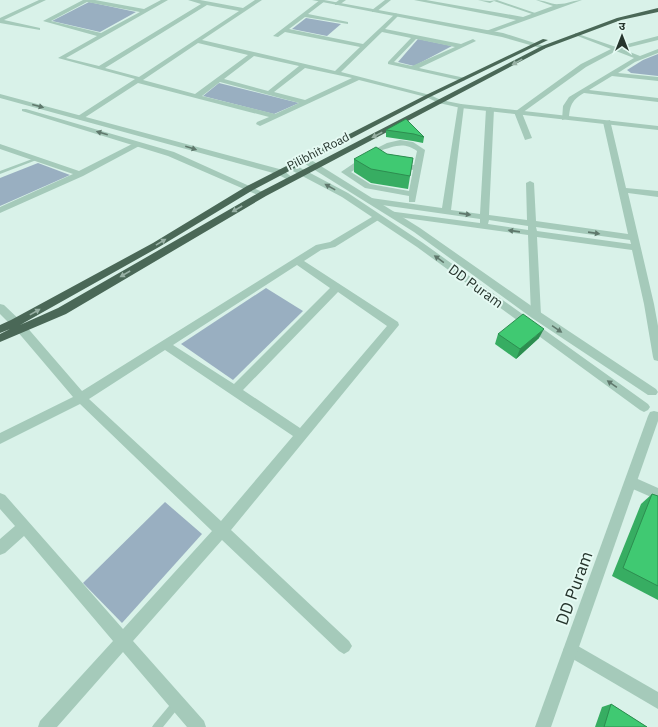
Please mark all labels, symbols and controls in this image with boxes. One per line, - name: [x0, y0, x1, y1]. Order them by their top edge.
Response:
- north arrow: [602, 16, 642, 56]
- text: उ: [619, 19, 626, 33]
- one-way arrow: [511, 59, 523, 66]
- one-way arrow: [31, 104, 44, 110]
- street label: Pilibhit Road: [284, 129, 352, 173]
- one-way arrow: [96, 130, 108, 136]
- one-way arrow: [371, 132, 383, 138]
- one-way arrow: [186, 145, 198, 151]
- one-way arrow: [325, 184, 336, 191]
- one-way arrow: [231, 205, 243, 212]
- one-way arrow: [459, 211, 471, 217]
- one-way arrow: [508, 227, 520, 234]
- one-way arrow: [588, 230, 600, 236]
- one-way arrow: [155, 239, 167, 246]
- one-way arrow: [433, 255, 444, 263]
- street label: DD Puram: [445, 260, 507, 312]
- one-way arrow: [119, 271, 131, 278]
- one-way arrow: [29, 309, 41, 315]
- one-way arrow: [552, 325, 562, 333]
- one-way arrow: [607, 380, 618, 388]
- street label: DD Puram: [551, 548, 597, 628]

